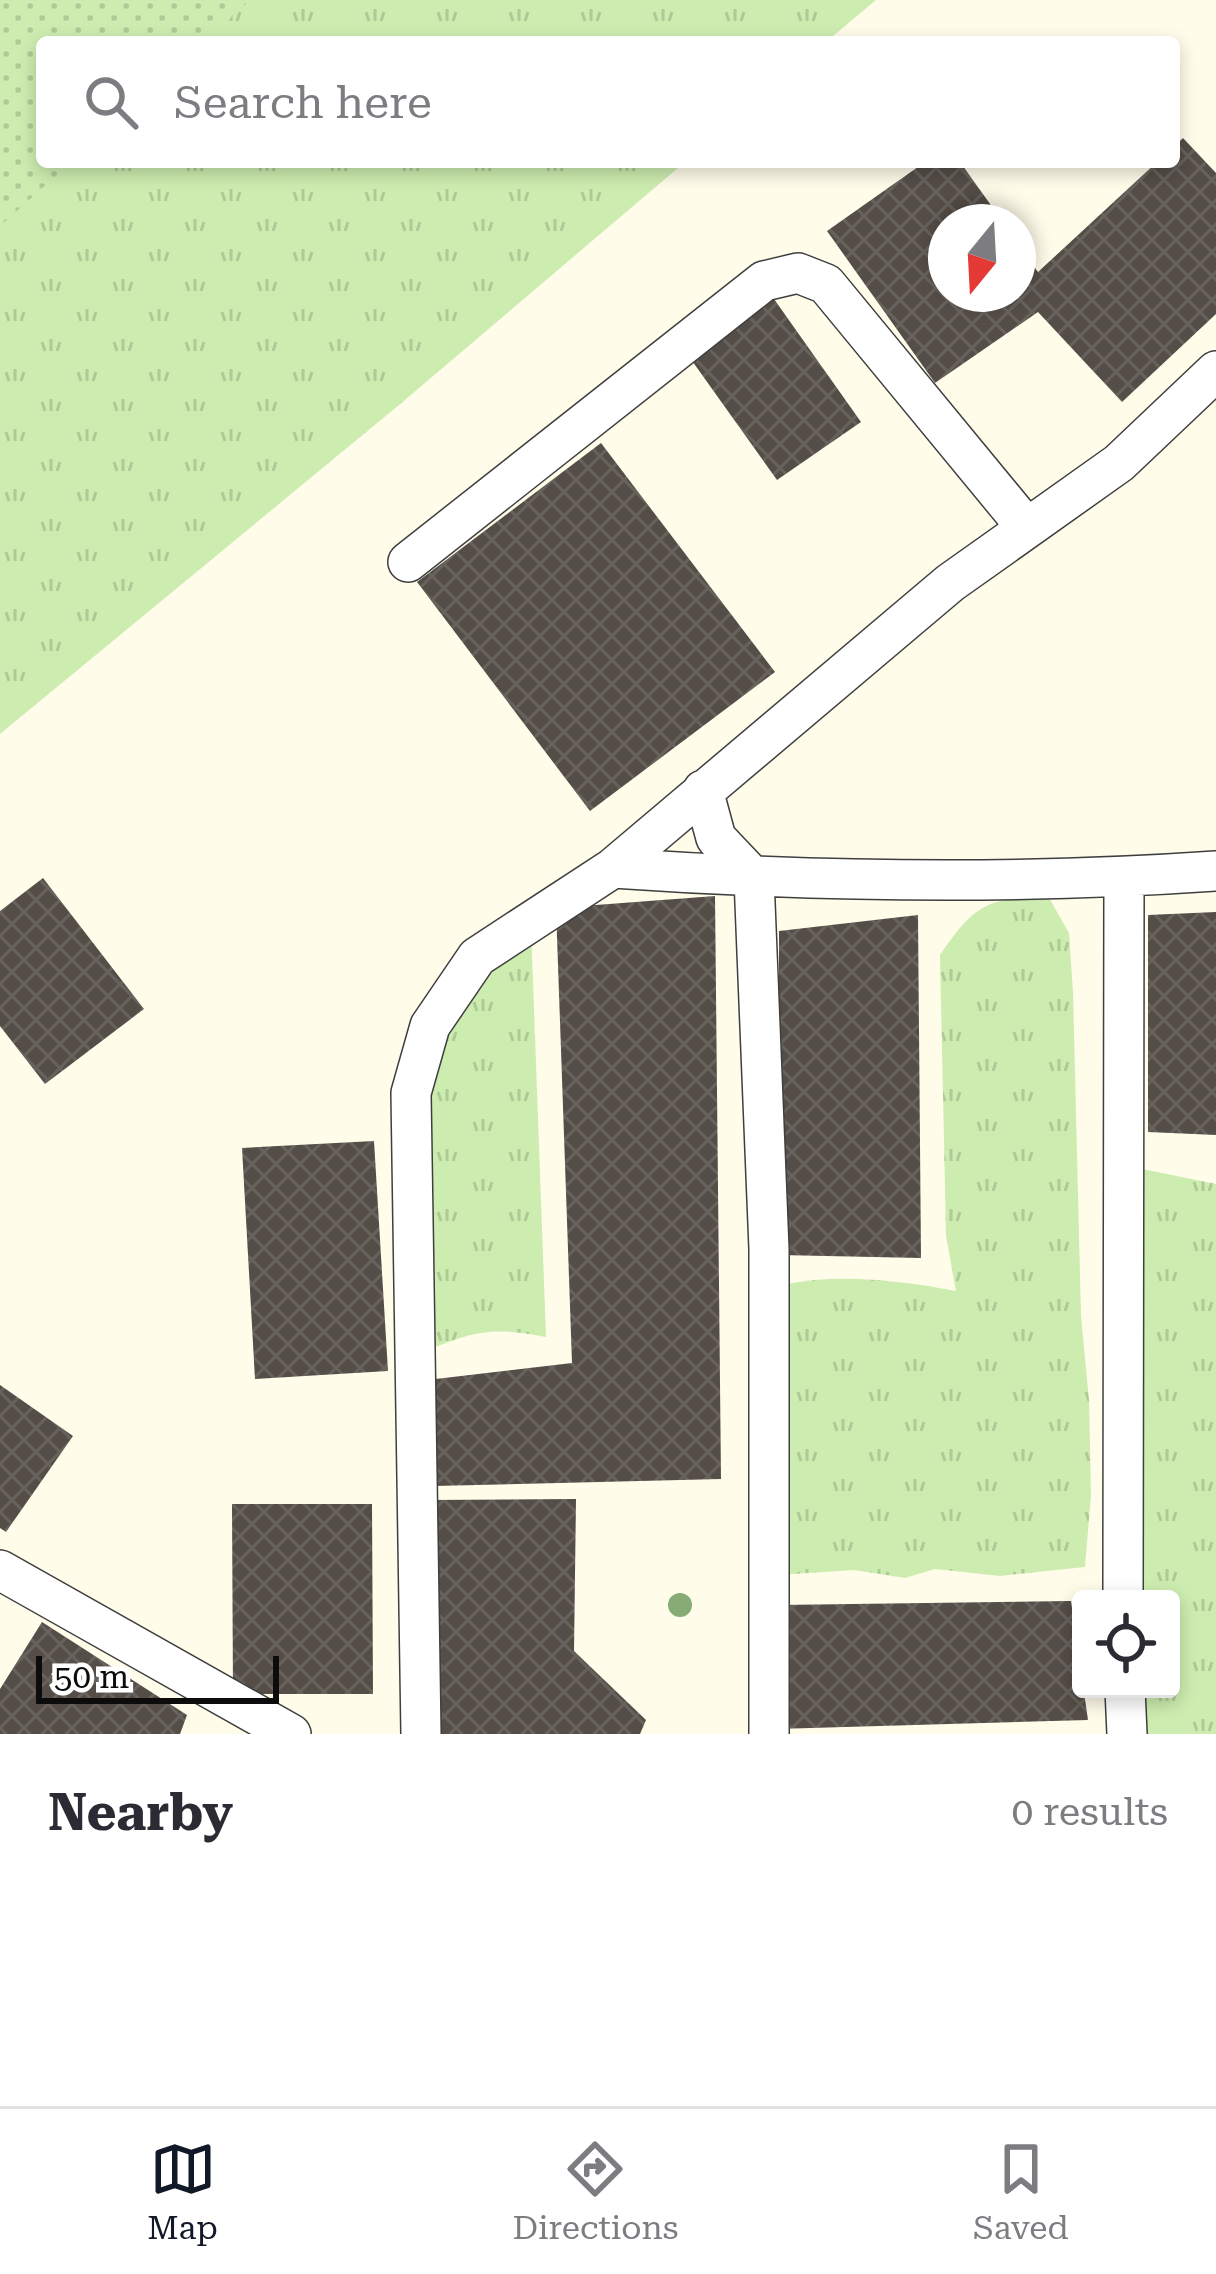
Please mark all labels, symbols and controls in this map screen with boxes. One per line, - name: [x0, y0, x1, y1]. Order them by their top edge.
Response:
- search box: [36, 36, 1180, 168]
- icon: search: [78, 69, 144, 135]
- text: Search here: [174, 76, 432, 129]
- north arrow: [928, 204, 1036, 312]
- map controls: [1072, 1590, 1180, 1698]
- button: locate: [1072, 1590, 1180, 1698]
- scale bar: [36, 1650, 279, 1703]
- text: 50 m: [54, 1657, 129, 1696]
- text: Nearby: [48, 1783, 233, 1842]
- text: 0 results: [1011, 1789, 1168, 1835]
- tab: Map: [147, 2136, 218, 2247]
- tab: Directions: [512, 2136, 678, 2247]
- tab: Saved: [973, 2136, 1069, 2247]

